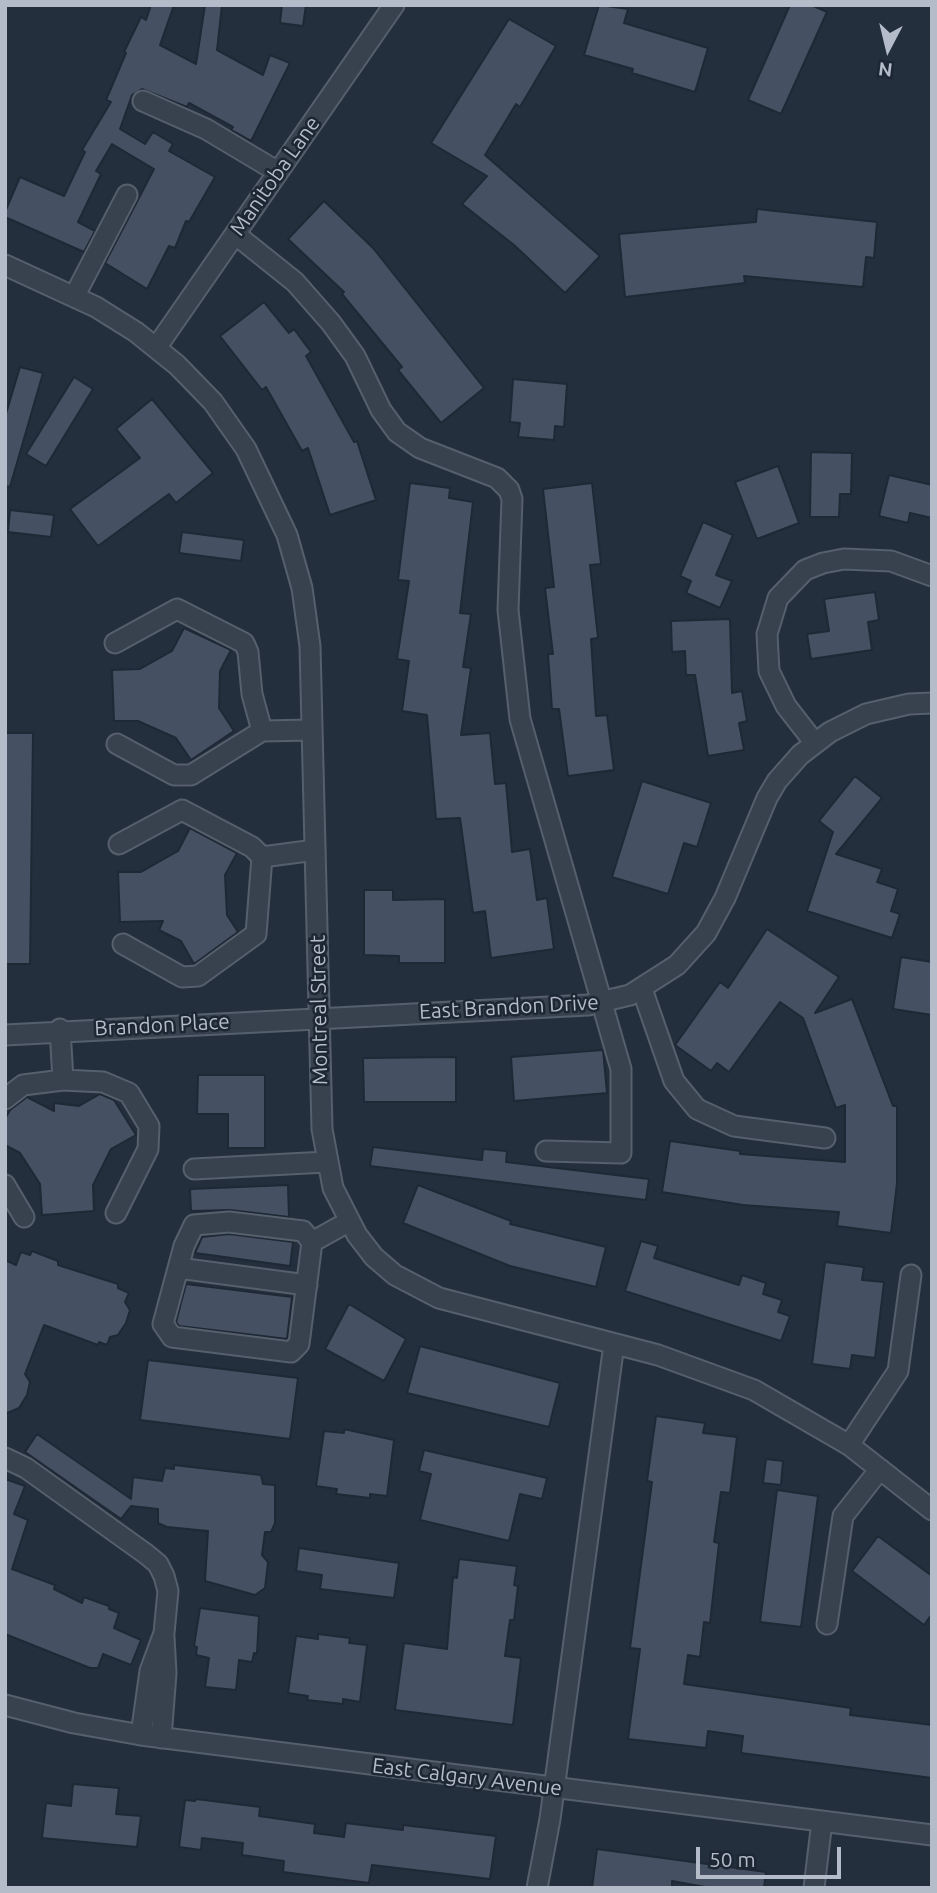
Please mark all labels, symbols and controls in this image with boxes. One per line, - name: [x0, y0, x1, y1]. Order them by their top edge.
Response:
- north arrow: [853, 14, 923, 84]
- text: N: [877, 58, 894, 82]
- street label: Manitoba Lane: [225, 112, 325, 240]
- street label: Montreal Street: [305, 935, 333, 1085]
- street label: East Brandon Drive: [419, 990, 599, 1024]
- street label: Brandon Place: [94, 1009, 230, 1041]
- street label: East Calgary Avenue: [371, 1753, 563, 1801]
- scale bar: [699, 1834, 844, 1878]
- text: 50 m: [709, 1847, 756, 1871]

